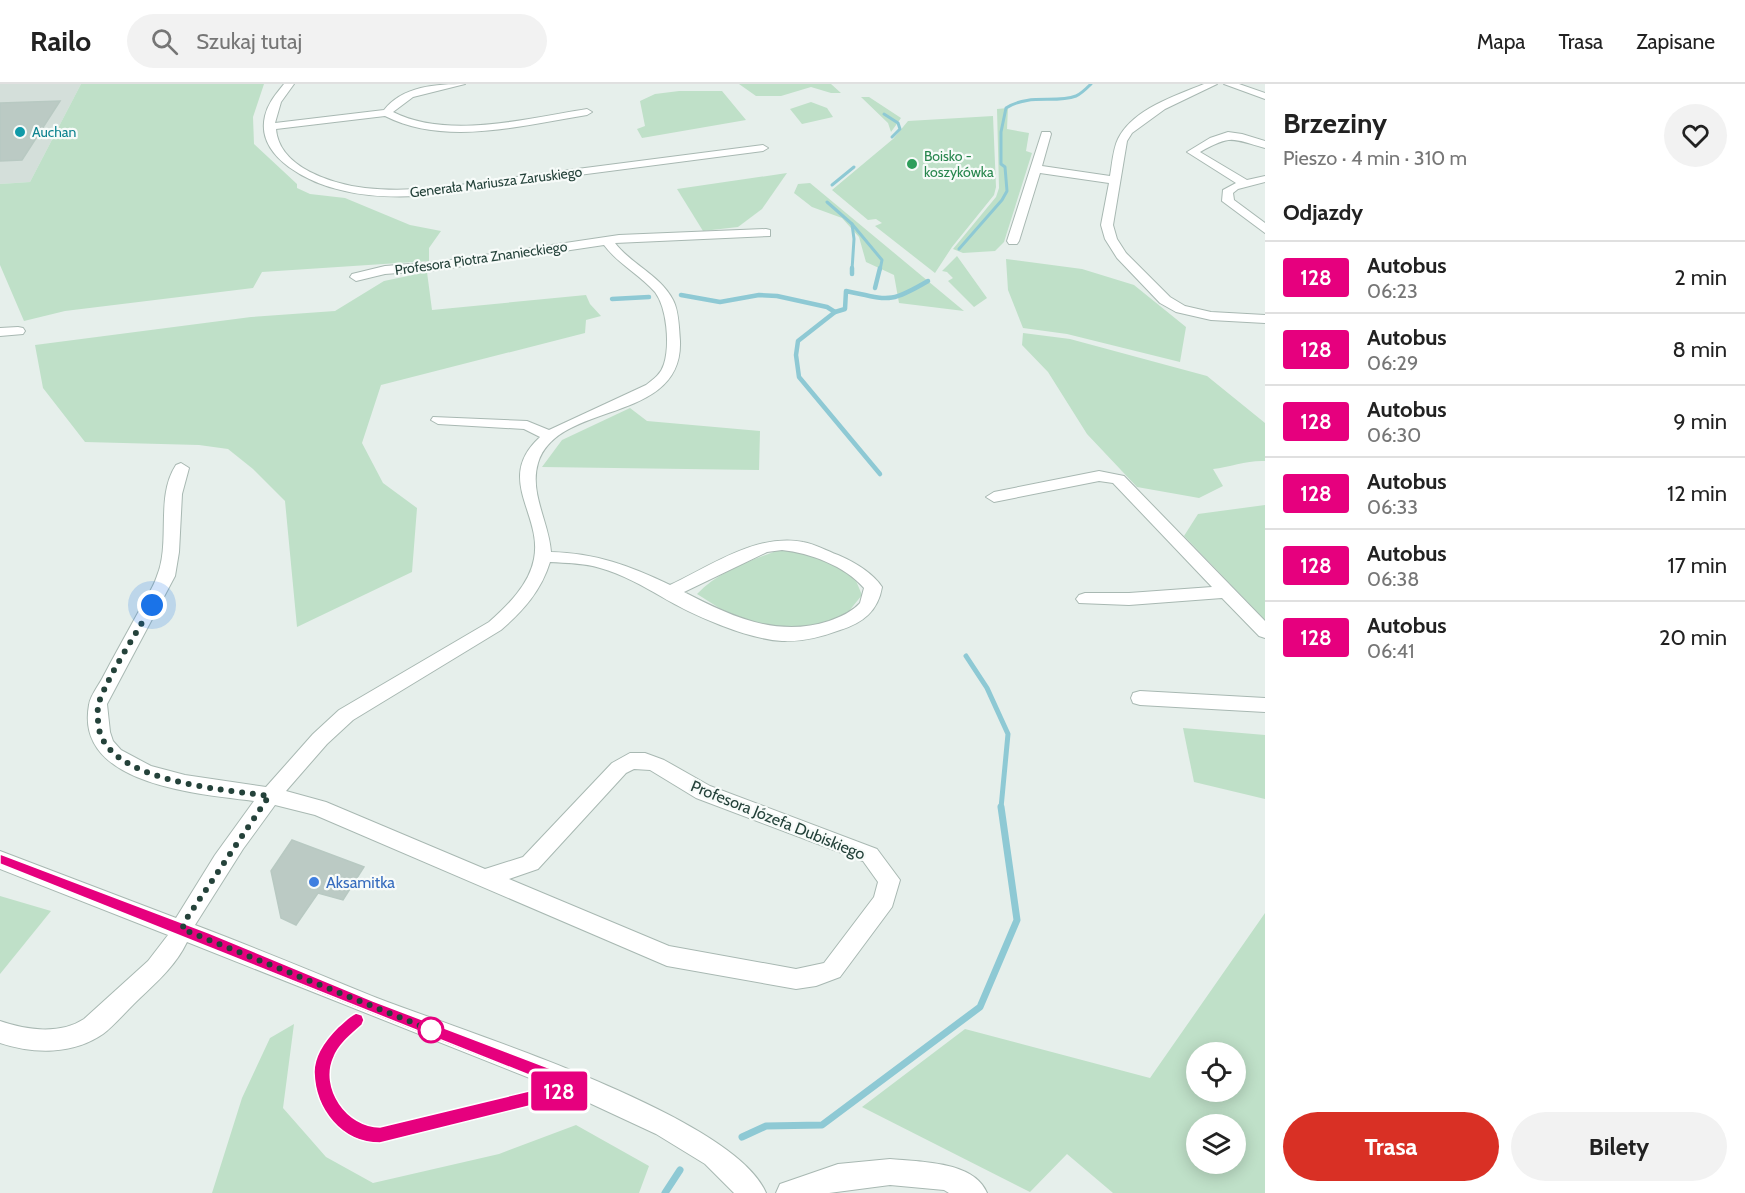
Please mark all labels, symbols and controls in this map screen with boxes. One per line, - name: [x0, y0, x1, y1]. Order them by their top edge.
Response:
- search box: [127, 14, 547, 68]
- text: Railo: [30, 24, 91, 58]
- icon: search: [148, 25, 181, 58]
- text: Szukaj tutaj: [196, 28, 302, 55]
- text: Mapa: [1477, 29, 1525, 54]
- text: Trasa: [1558, 29, 1603, 54]
- text: Zapisane: [1636, 29, 1715, 54]
- button: heart: [1664, 104, 1727, 167]
- text: Brzeziny: [1283, 106, 1387, 140]
- place label: Auchan: [32, 123, 76, 141]
- marker: Auchan: [13, 125, 27, 139]
- text: Pieszo · 4 min · 310 m: [1283, 146, 1467, 170]
- place label: Boisko - koszykówka: [924, 147, 994, 181]
- marker: Boisko - koszykówka: [905, 157, 919, 171]
- street label: Generała Mariusza Zaruskiego: [409, 162, 584, 202]
- text: Odjazdy: [1283, 199, 1363, 226]
- street label: Profesora Piotra Znanieckiego: [394, 237, 569, 279]
- text: Autobus: [1367, 252, 1447, 279]
- text: 2 min: [1674, 264, 1727, 291]
- text: 128: [1300, 265, 1332, 290]
- text: 06:23: [1367, 279, 1418, 303]
- text: Autobus: [1367, 324, 1447, 351]
- text: 8 min: [1672, 336, 1727, 363]
- text: 128: [1300, 337, 1332, 362]
- text: 06:29: [1367, 351, 1418, 375]
- text: Autobus: [1367, 396, 1447, 423]
- text: 9 min: [1673, 408, 1727, 435]
- text: 128: [1300, 409, 1332, 434]
- text: 06:30: [1367, 423, 1421, 447]
- text: Autobus: [1367, 468, 1447, 495]
- text: 12 min: [1667, 480, 1727, 507]
- text: 128: [1300, 481, 1332, 506]
- text: 06:33: [1367, 495, 1418, 519]
- text: Autobus: [1367, 540, 1447, 567]
- text: 17 min: [1668, 552, 1727, 579]
- text: 128: [1300, 553, 1332, 578]
- text: 06:38: [1367, 567, 1419, 591]
- your location: [137, 590, 167, 620]
- text: Autobus: [1367, 612, 1447, 639]
- text: 20 min: [1659, 624, 1727, 651]
- text: 128: [1300, 625, 1332, 650]
- text: 06:41: [1367, 639, 1415, 663]
- street label: Profesora Józefa Dubiskiego: [688, 776, 868, 864]
- place label: Aksamitka: [326, 873, 395, 892]
- marker: Aksamitka: [307, 875, 321, 889]
- unlabelled marker: [418, 1017, 444, 1043]
- map controls: [1186, 1042, 1246, 1174]
- button: locate: [1186, 1042, 1246, 1102]
- line badge: 128: [524, 1072, 594, 1110]
- text: 128: [543, 1079, 575, 1104]
- button: Trasa: [1283, 1112, 1499, 1181]
- button: Bilety: [1511, 1112, 1727, 1181]
- button: layers: [1186, 1114, 1246, 1174]

